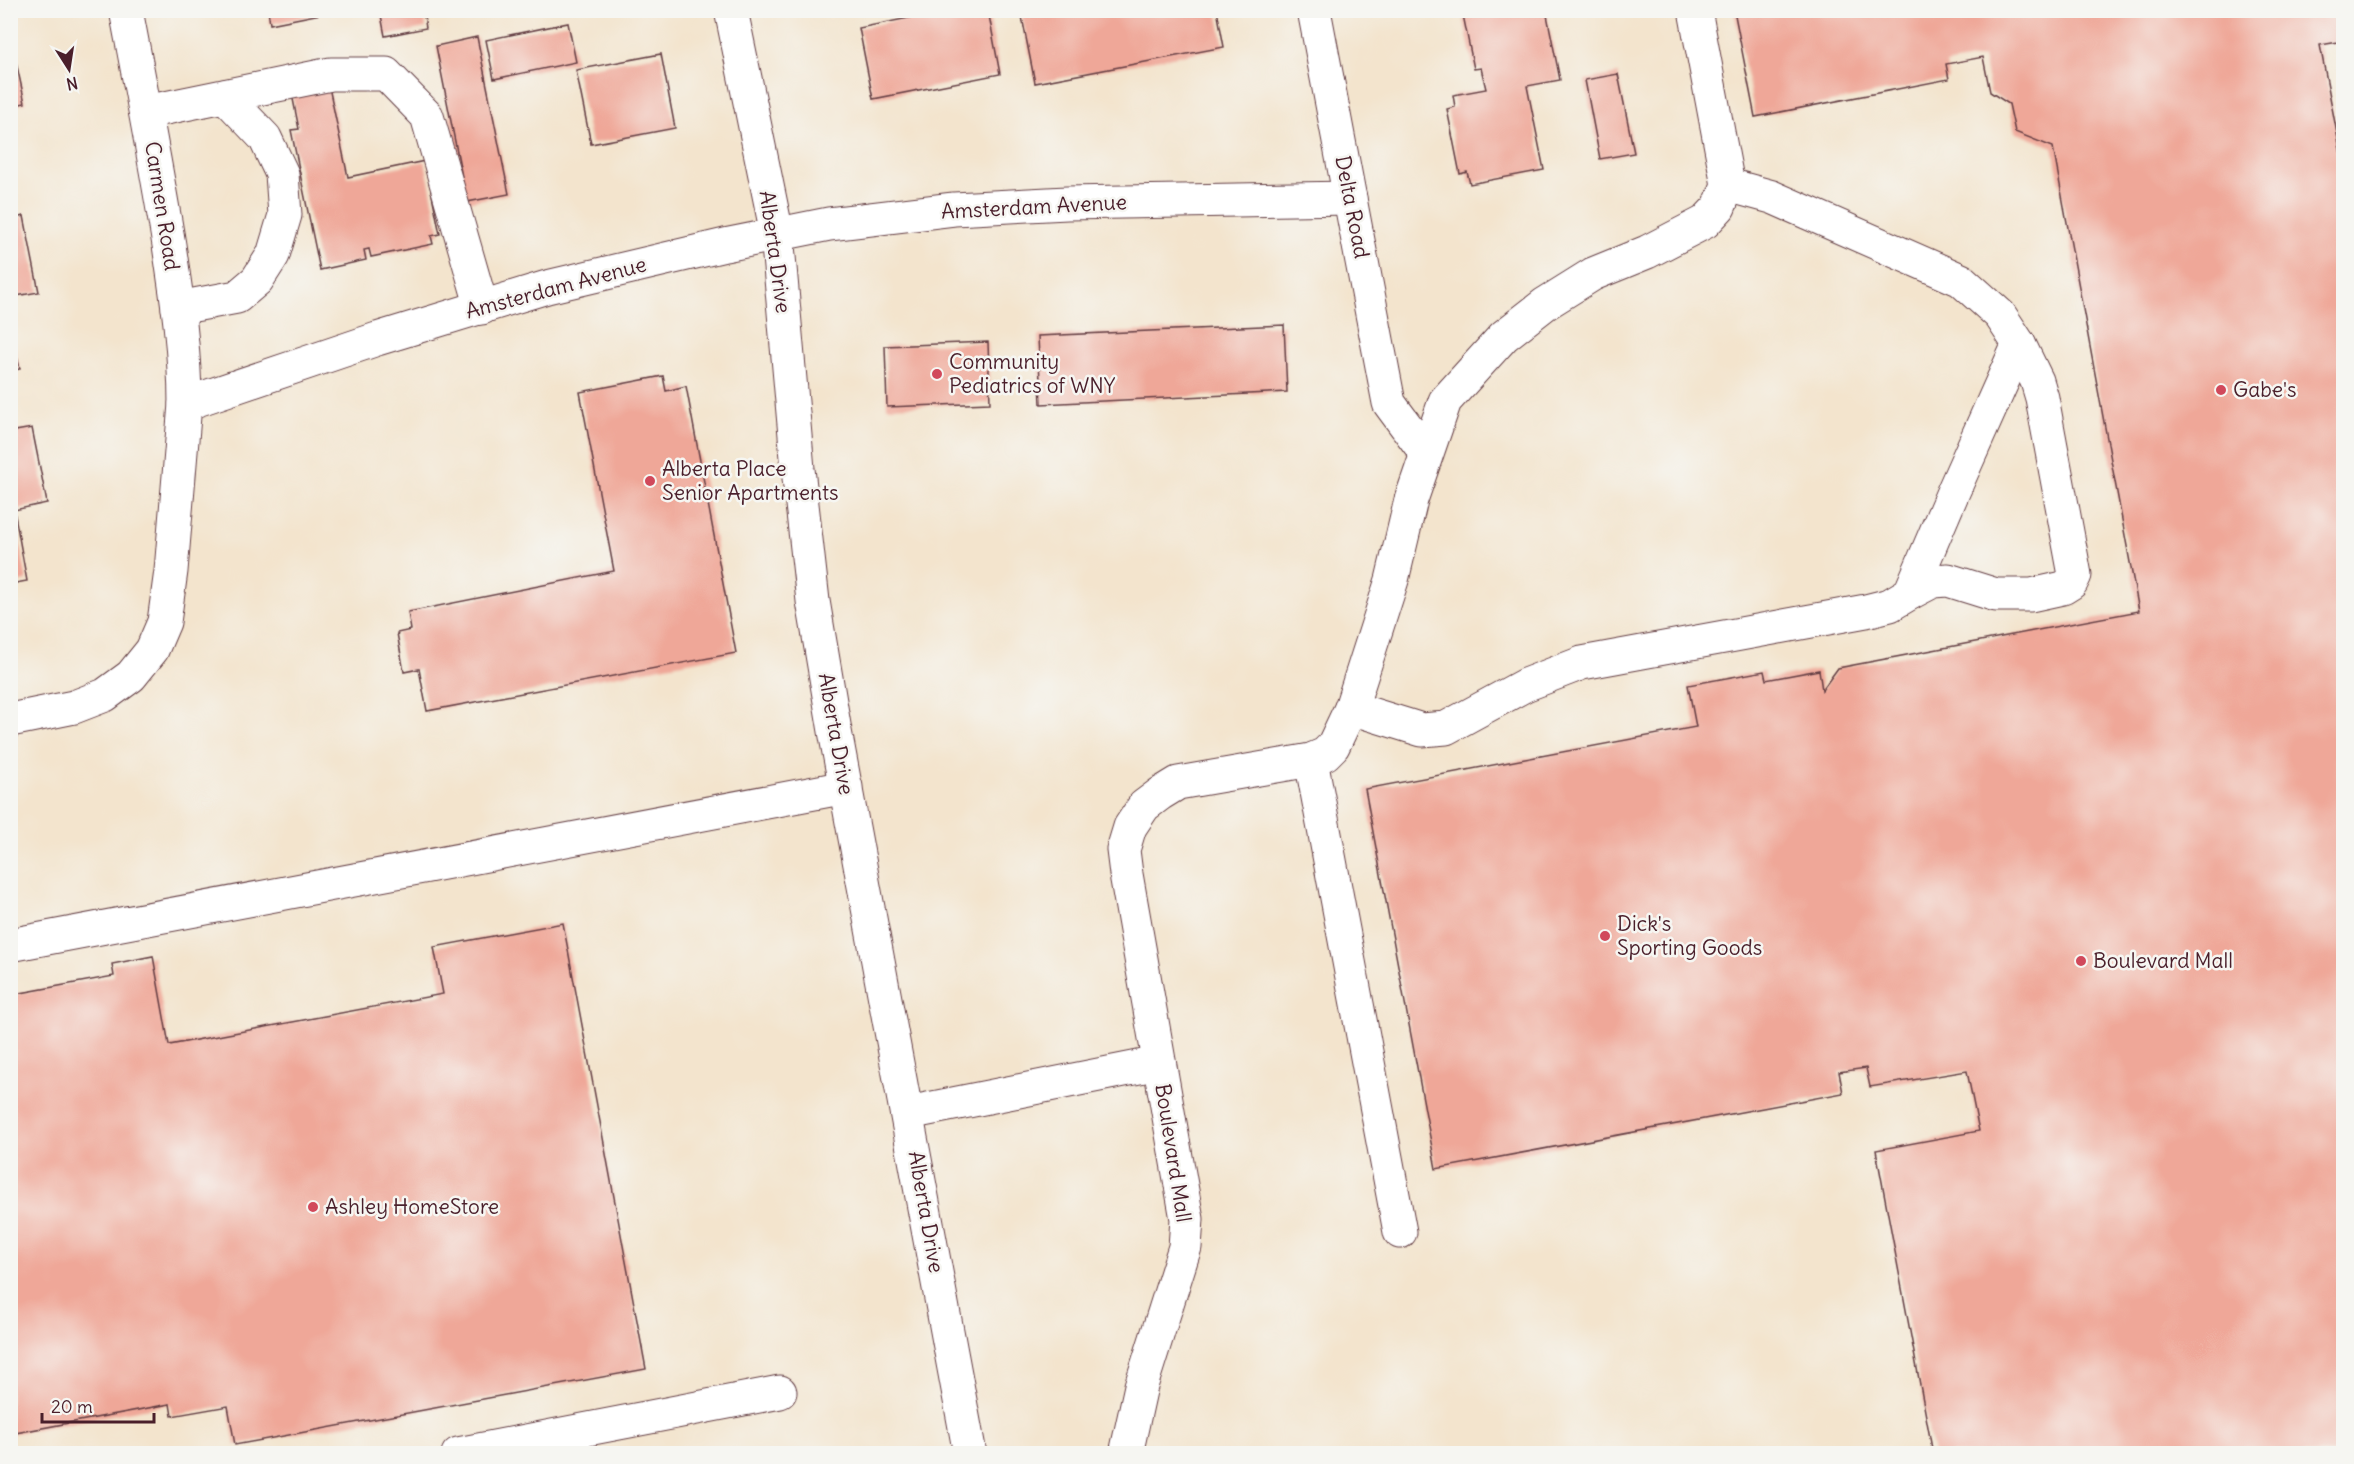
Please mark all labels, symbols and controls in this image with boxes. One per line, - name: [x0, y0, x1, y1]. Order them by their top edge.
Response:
- north arrow: [39, 39, 99, 99]
- text: N: [65, 73, 80, 95]
- street label: Carmen Road: [139, 139, 186, 272]
- street label: Delta Road: [1329, 153, 1376, 261]
- street label: Amsterdam Avenue: [940, 188, 1128, 225]
- street label: Alberta Drive: [754, 189, 797, 315]
- street label: Amsterdam Avenue: [462, 250, 649, 325]
- place label: Community Pediatrics of WNY: [949, 348, 1116, 399]
- marker: Community Pediatrics of WNY: [930, 367, 944, 381]
- place label: Gabe's: [2233, 376, 2297, 403]
- marker: Gabe's: [2214, 383, 2228, 397]
- place label: Alberta Place Senior Apartments: [662, 455, 839, 506]
- marker: Alberta Place Senior Apartments: [643, 474, 657, 488]
- street label: Alberta Drive: [812, 671, 861, 797]
- place label: Dick's Sporting Goods: [1617, 910, 1762, 961]
- marker: Dick's Sporting Goods: [1598, 929, 1612, 943]
- place label: Boulevard Mall: [2093, 947, 2233, 974]
- marker: Boulevard Mall: [2074, 954, 2088, 968]
- street label: Boulevard Mall: [1149, 1082, 1198, 1224]
- street label: Alberta Drive: [902, 1149, 951, 1275]
- place label: Ashley HomeStore: [325, 1193, 499, 1220]
- marker: Ashley HomeStore: [306, 1200, 320, 1214]
- scale bar: [42, 1386, 154, 1424]
- text: 20 m: [51, 1395, 93, 1418]

